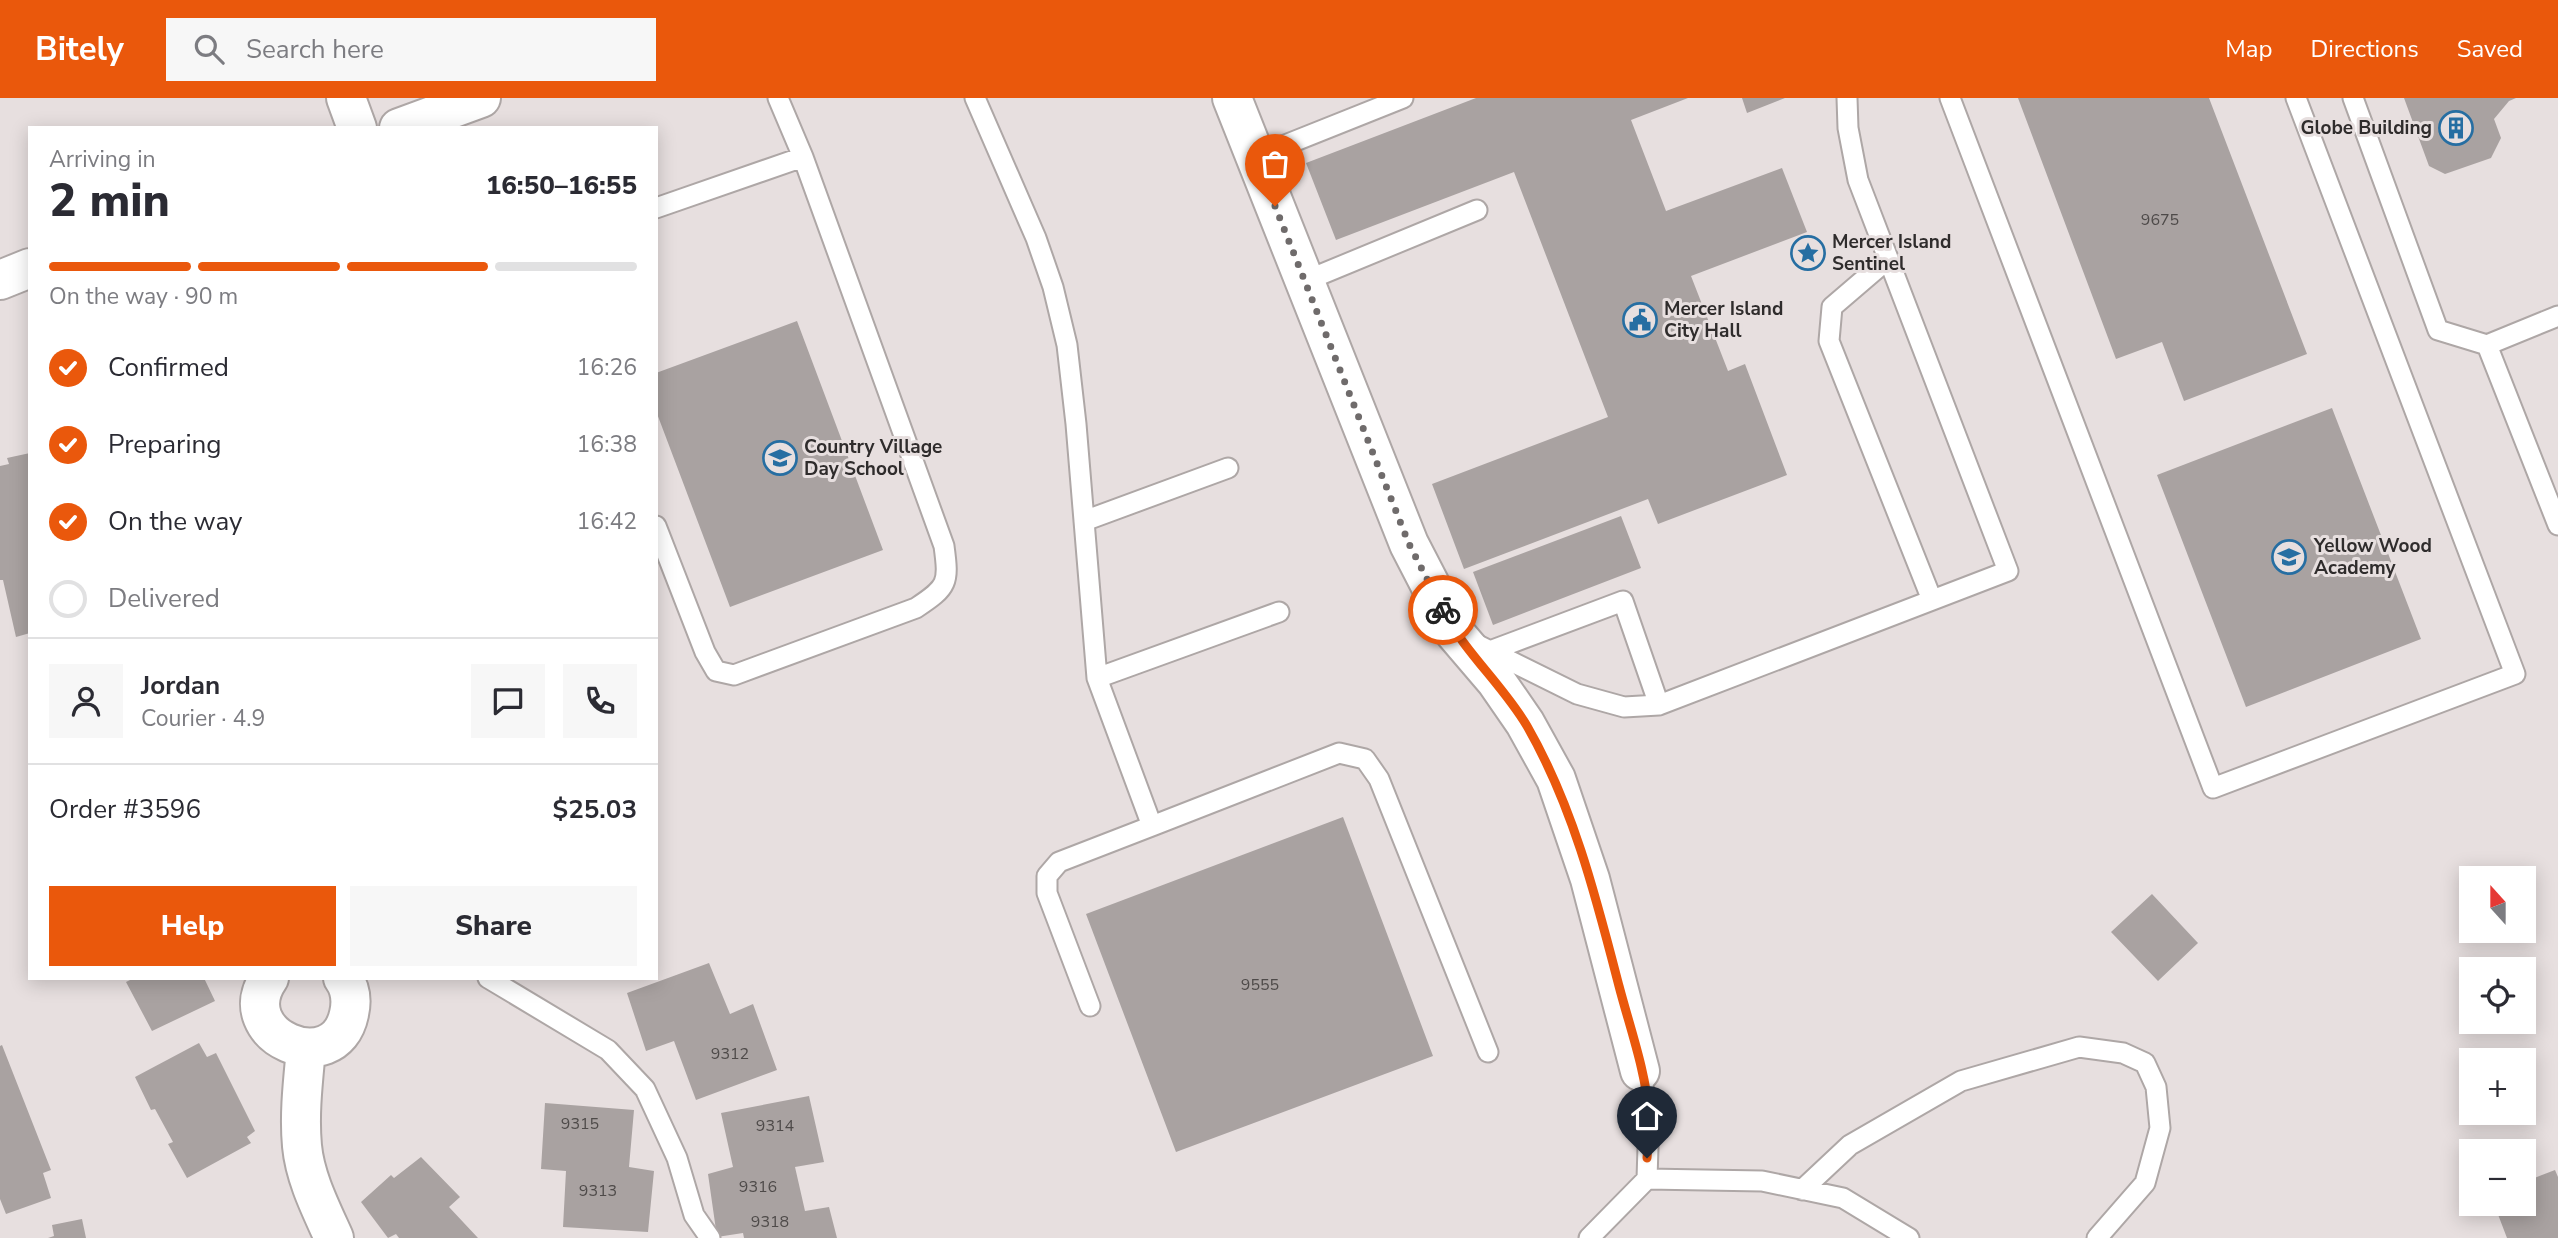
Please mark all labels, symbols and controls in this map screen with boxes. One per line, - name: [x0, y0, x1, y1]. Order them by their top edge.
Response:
- search box: [166, 18, 656, 81]
- text: Bitely: [35, 27, 124, 72]
- icon: search: [190, 30, 228, 68]
- text: Search here: [246, 32, 384, 67]
- text: Map: [2225, 33, 2272, 65]
- text: Directions: [2310, 33, 2419, 65]
- text: Saved: [2457, 33, 2523, 65]
- building icon: Globe Building: [2437, 109, 2475, 147]
- place label: Globe Building: [2301, 115, 2432, 141]
- pin: [1245, 134, 1305, 206]
- text: Arriving in: [49, 144, 156, 175]
- icon: bag: [1256, 145, 1294, 183]
- text: 16:50–16:55: [486, 168, 637, 203]
- text: 2 min: [49, 169, 170, 232]
- house number: 9675: [2141, 209, 2179, 231]
- place label: Mercer Island Sentinel: [1832, 229, 1951, 277]
- place icon: Mercer Island Sentinel: [1789, 234, 1827, 272]
- text: On the way · 90 m: [49, 281, 238, 312]
- place label: Mercer Island City Hall: [1664, 296, 1783, 344]
- public building icon: Mercer Island City Hall: [1621, 301, 1659, 339]
- icon: check: [49, 349, 87, 387]
- text: Confirmed: [108, 350, 229, 385]
- text: 16:26: [577, 352, 637, 383]
- icon: check: [49, 426, 87, 464]
- text: Preparing: [108, 427, 221, 462]
- text: 16:38: [577, 429, 637, 460]
- place label: Country Village Day School: [804, 434, 942, 482]
- school or university icon: Country Village Day School: [761, 439, 799, 477]
- icon: check: [49, 503, 87, 541]
- text: On the way: [108, 504, 242, 539]
- text: 16:42: [577, 506, 637, 537]
- place label: Yellow Wood Academy: [2313, 533, 2432, 581]
- school or university icon: Yellow Wood Academy: [2270, 538, 2308, 576]
- courier: [1408, 575, 1478, 645]
- text: Delivered: [108, 581, 220, 616]
- icon: bike: [1424, 591, 1462, 629]
- button: person: [49, 664, 123, 738]
- button: chat: [471, 664, 545, 738]
- button: phone: [563, 664, 637, 738]
- text: Jordan: [141, 668, 220, 703]
- text: Courier · 4.9: [141, 703, 265, 734]
- text: Order #3596: [49, 792, 201, 827]
- text: $25.03: [553, 792, 637, 827]
- north arrow: [2459, 866, 2536, 943]
- map controls: [2459, 866, 2536, 1216]
- button: Help: [49, 886, 336, 966]
- button: Share: [350, 886, 637, 966]
- button: locate: [2459, 957, 2536, 1034]
- house number: 9555: [1241, 974, 1279, 996]
- house number: 9312: [711, 1043, 749, 1065]
- button: +: [2459, 1048, 2536, 1125]
- pin: [1617, 1086, 1677, 1158]
- icon: home: [1628, 1097, 1666, 1135]
- house number: 9315: [561, 1113, 599, 1135]
- house number: 9314: [756, 1115, 795, 1137]
- button: −: [2459, 1139, 2536, 1216]
- house number: 9316: [739, 1176, 777, 1198]
- house number: 9313: [579, 1180, 617, 1202]
- house number: 9318: [751, 1211, 789, 1233]

